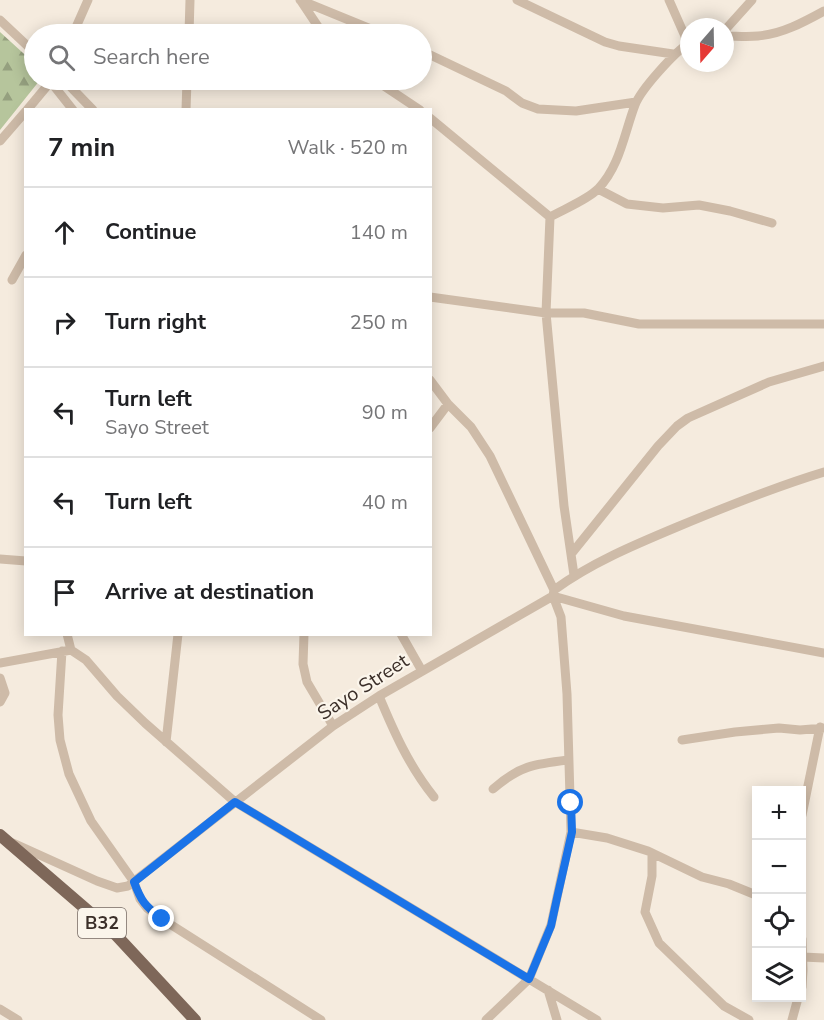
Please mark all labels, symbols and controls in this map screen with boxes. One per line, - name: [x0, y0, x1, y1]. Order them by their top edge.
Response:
- north arrow: [680, 18, 734, 72]
- search box: [24, 24, 432, 90]
- icon: search: [45, 41, 78, 74]
- text: Search here: [93, 42, 210, 72]
- text: 7 min: [48, 130, 115, 165]
- text: Walk · 520 m: [288, 134, 408, 161]
- icon: ahead: [48, 216, 81, 249]
- text: Continue: [105, 217, 196, 247]
- text: 140 m: [350, 219, 408, 246]
- icon: right: [48, 306, 81, 339]
- text: Turn right: [105, 307, 206, 337]
- text: 250 m: [350, 309, 408, 336]
- text: Turn left: [105, 384, 192, 414]
- icon: left: [48, 396, 81, 429]
- text: 90 m: [362, 399, 408, 426]
- text: Sayo Street: [105, 414, 209, 441]
- icon: left: [48, 486, 81, 519]
- text: Turn left: [105, 487, 192, 517]
- text: 40 m: [362, 489, 408, 516]
- icon: arrive: [48, 576, 81, 609]
- text: Arrive at destination: [105, 577, 314, 607]
- street label: Sayo Street: [312, 647, 415, 727]
- map controls: [752, 786, 806, 1002]
- button: +: [752, 786, 806, 840]
- route start: [557, 789, 583, 815]
- button: −: [752, 840, 806, 894]
- button: locate: [752, 894, 806, 948]
- route end: [148, 905, 174, 931]
- road number: B32: [78, 908, 126, 938]
- button: layers: [752, 948, 806, 1002]

